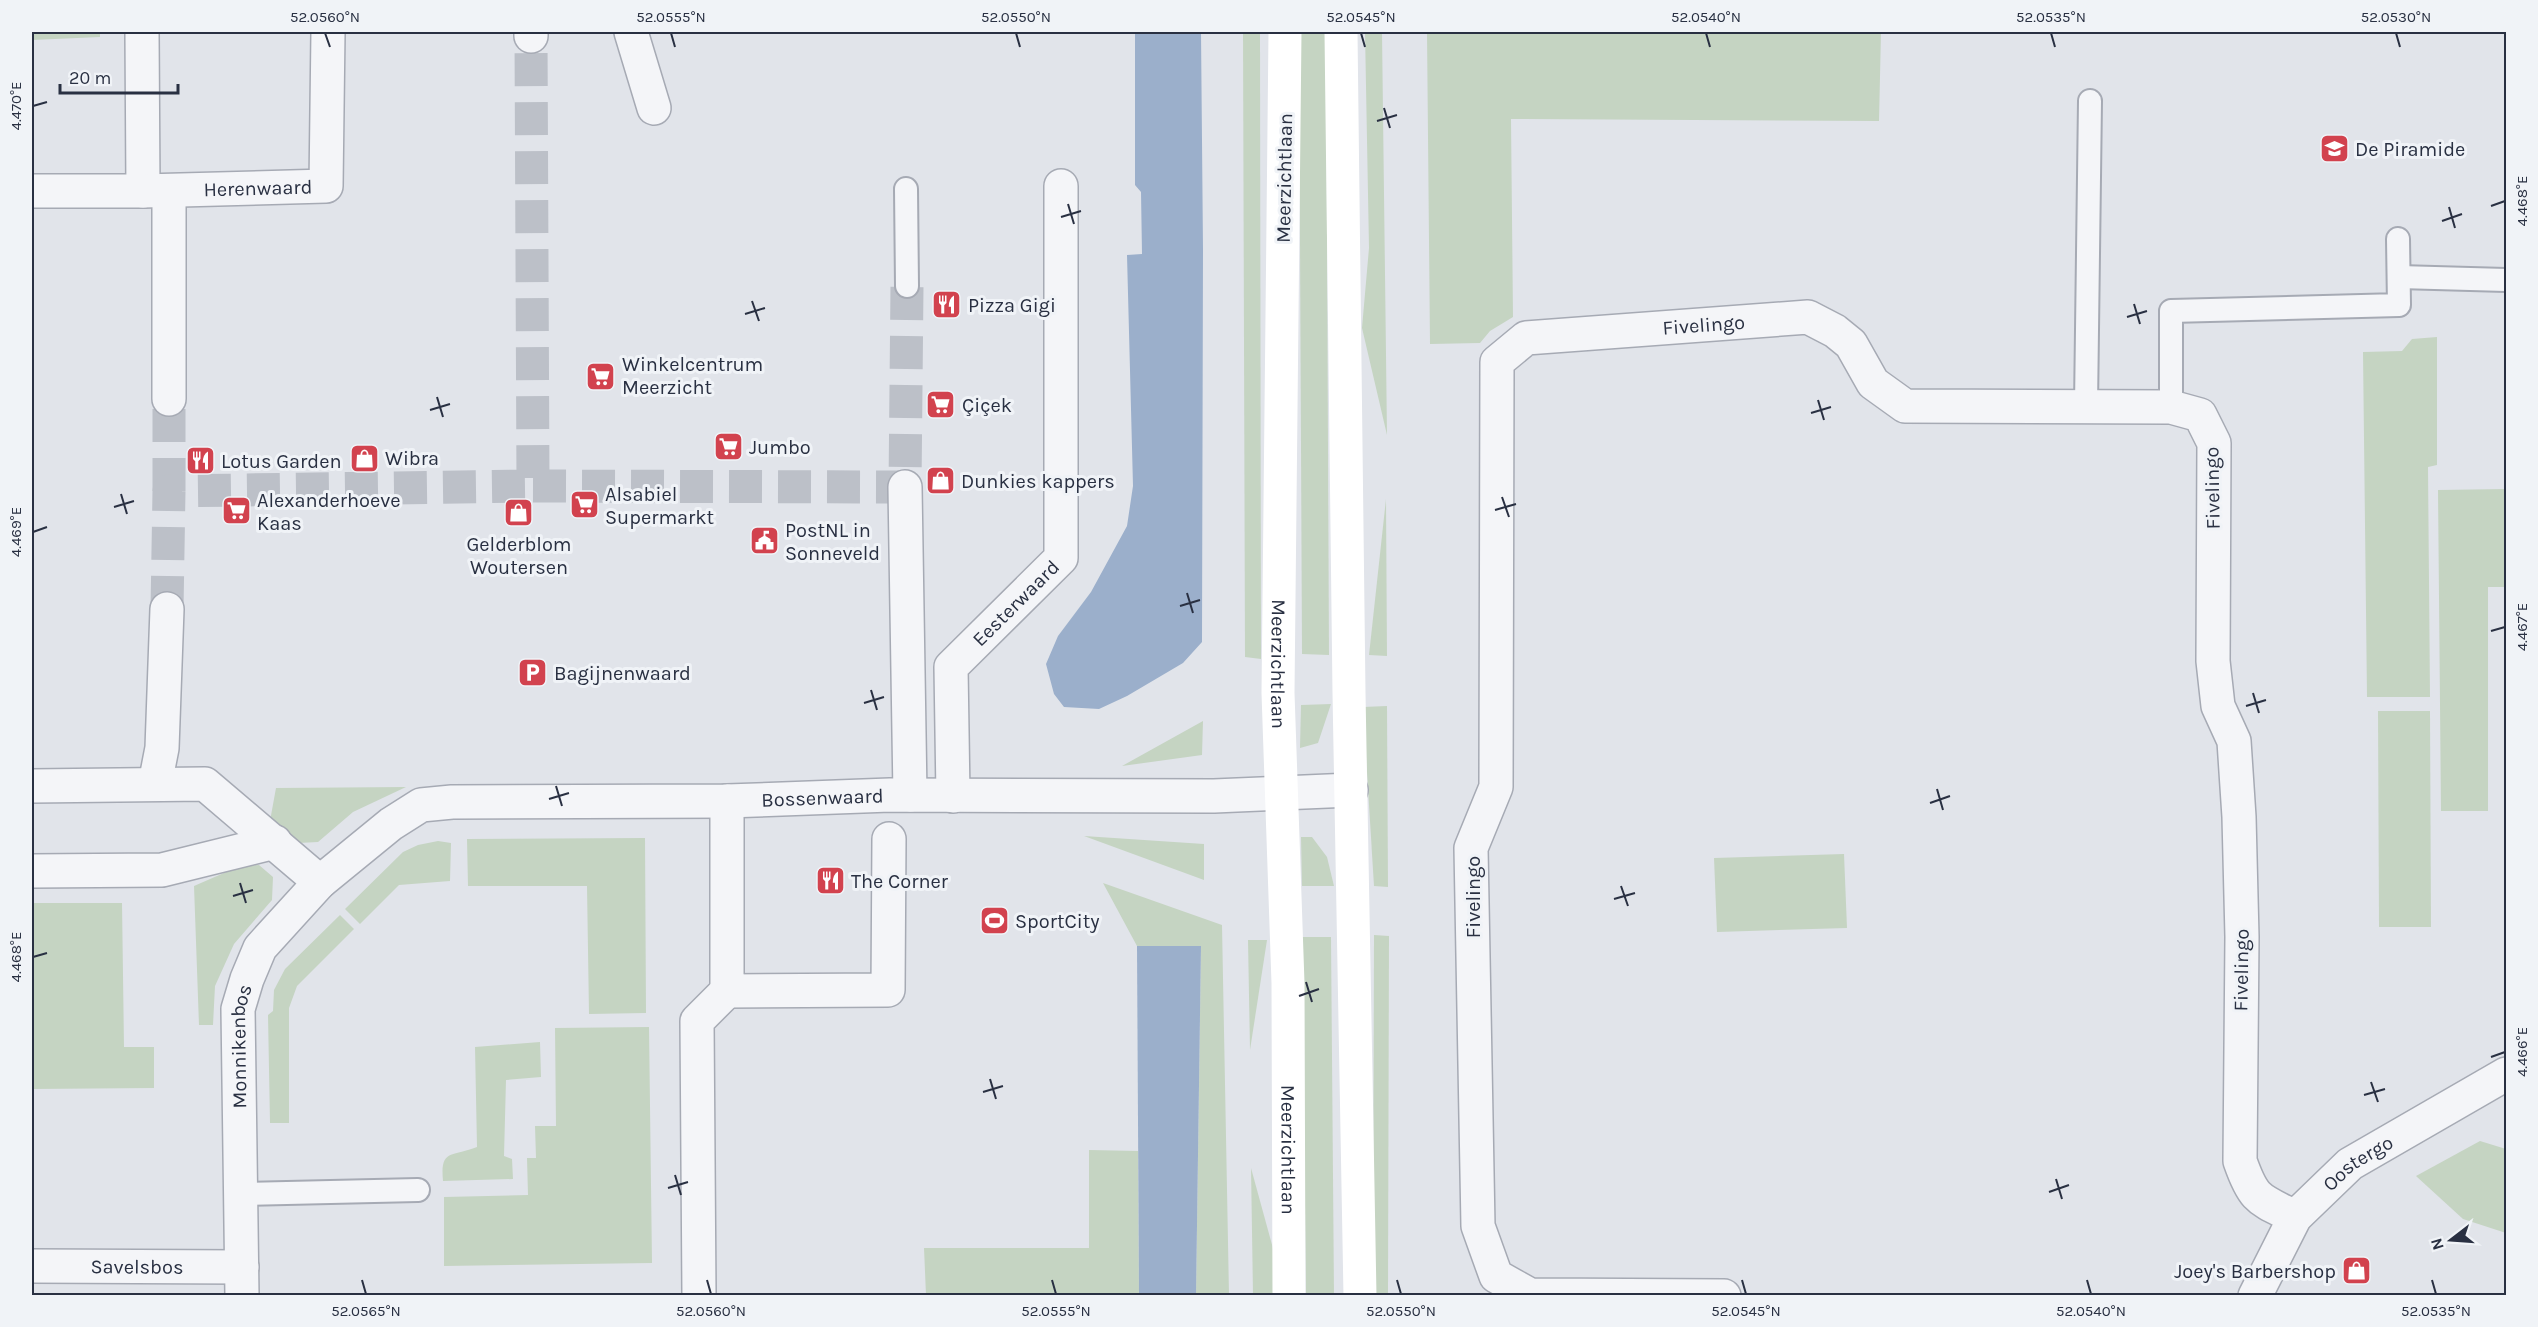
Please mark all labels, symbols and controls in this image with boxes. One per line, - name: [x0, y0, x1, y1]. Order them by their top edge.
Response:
- text: 52.0560°N: [290, 8, 360, 26]
- text: 52.0555°N: [636, 8, 706, 26]
- text: 52.0550°N: [981, 8, 1051, 26]
- text: 52.0545°N: [1326, 8, 1396, 26]
- text: 52.0540°N: [1671, 8, 1741, 26]
- text: 52.0535°N: [2016, 8, 2086, 26]
- text: 52.0530°N: [2361, 8, 2431, 26]
- scale bar: [60, 57, 178, 95]
- text: 20 m: [69, 67, 111, 89]
- text: 4.470°E: [7, 82, 25, 130]
- street label: Meerzichtlaan: [1272, 113, 1297, 243]
- school or university icon: De Piramide: [2318, 133, 2350, 165]
- place label: De Piramide: [2355, 138, 2465, 161]
- street label: Herenwaard: [203, 175, 313, 201]
- text: 4.468°E: [2513, 176, 2531, 226]
- restaurant icon: Pizza Gigi: [931, 289, 963, 321]
- place label: Pizza Gigi: [968, 294, 1056, 317]
- street label: Fivelingo: [1662, 311, 1746, 340]
- place label: Winkelcentrum Meerzicht: [622, 353, 763, 399]
- supermarket icon: Winkelcentrum Meerzicht: [585, 360, 617, 392]
- supermarket icon: Çiçek: [925, 389, 957, 421]
- place label: Çiçek: [962, 394, 1012, 417]
- supermarket icon: Jumbo: [712, 431, 744, 463]
- place label: Jumbo: [749, 436, 811, 459]
- shop icon: Wibra: [348, 442, 380, 474]
- restaurant icon: Lotus Garden: [184, 445, 216, 477]
- street label: Fivelingo: [2200, 446, 2225, 529]
- place label: Wibra: [385, 447, 439, 470]
- place label: Lotus Garden: [221, 450, 341, 473]
- shop icon: Dunkies kappers: [924, 465, 956, 497]
- place label: Dunkies kappers: [961, 470, 1115, 493]
- place label: Alsabiel Supermarkt: [605, 483, 715, 529]
- place label: Alexanderhoeve Kaas: [257, 489, 401, 535]
- supermarket icon: Alsabiel Supermarkt: [568, 489, 600, 521]
- supermarket icon: Alexanderhoeve Kaas: [220, 495, 252, 527]
- shop icon: Gelderblom Woutersen: [503, 497, 535, 529]
- text: 4.469°E: [7, 507, 25, 557]
- place label: PostNL in Sonneveld: [785, 519, 880, 565]
- public building icon: PostNL in Sonneveld: [748, 525, 780, 557]
- place label: Gelderblom Woutersen: [466, 533, 572, 579]
- street label: Eesterwaard: [968, 555, 1064, 651]
- street label: Meerzichtlaan: [1266, 599, 1290, 729]
- text: 4.467°E: [2513, 603, 2531, 651]
- parking icon: Bagijnenwaard: [517, 657, 549, 689]
- place label: Bagijnenwaard: [554, 662, 691, 685]
- street label: Bossenwaard: [761, 784, 884, 812]
- street label: Fivelingo: [1462, 856, 1485, 938]
- restaurant icon: The Corner: [814, 865, 846, 897]
- place label: The Corner: [851, 870, 949, 893]
- sports icon: SportCity: [978, 905, 1010, 937]
- place label: SportCity: [1015, 910, 1100, 933]
- street label: Fivelingo: [2229, 929, 2254, 1012]
- text: 4.468°E: [7, 932, 25, 982]
- street label: Monnikenbos: [227, 981, 257, 1109]
- text: 4.466°E: [2513, 1027, 2531, 1077]
- street label: Meerzichtlaan: [1276, 1085, 1300, 1215]
- street label: Oostergo: [2318, 1131, 2397, 1196]
- north arrow: [2421, 1210, 2481, 1270]
- text: N: [2426, 1236, 2448, 1253]
- street label: Savelsbos: [90, 1255, 183, 1279]
- shop icon: Joey's Barbershop: [2341, 1255, 2373, 1287]
- place label: Joey's Barbershop: [2174, 1260, 2336, 1283]
- text: 52.0565°N: [331, 1302, 401, 1320]
- text: 52.0560°N: [676, 1302, 746, 1320]
- text: 52.0555°N: [1021, 1302, 1091, 1320]
- text: 52.0550°N: [1366, 1302, 1436, 1320]
- text: 52.0545°N: [1711, 1302, 1781, 1320]
- text: 52.0540°N: [2056, 1302, 2126, 1320]
- text: 52.0535°N: [2401, 1302, 2471, 1320]

